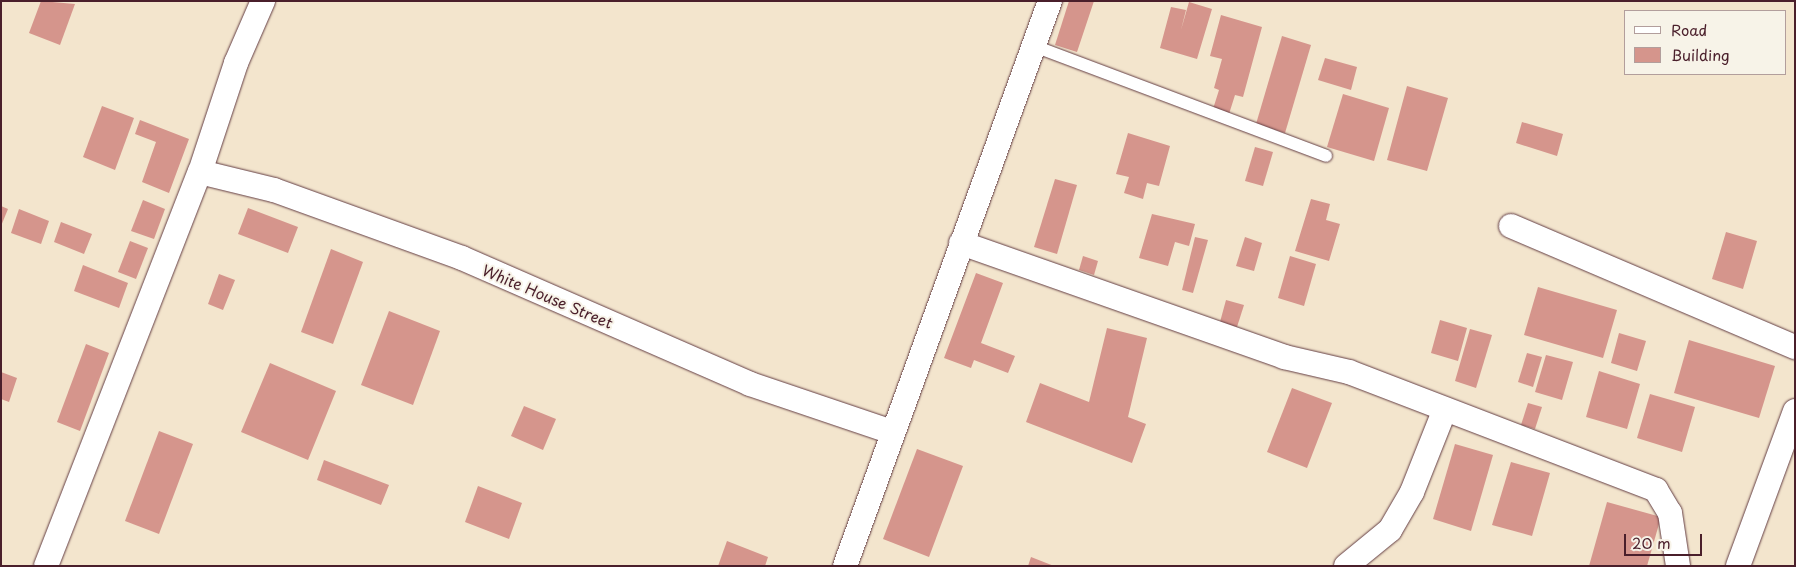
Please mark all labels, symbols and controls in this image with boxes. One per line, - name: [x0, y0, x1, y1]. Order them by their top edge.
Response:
- legend: [1624, 10, 1786, 75]
- text: Road: [1671, 18, 1707, 41]
- text: Building: [1671, 43, 1730, 66]
- street label: White House Street: [480, 260, 616, 332]
- scale bar: [1626, 524, 1704, 556]
- text: 20 m: [1632, 531, 1671, 554]

